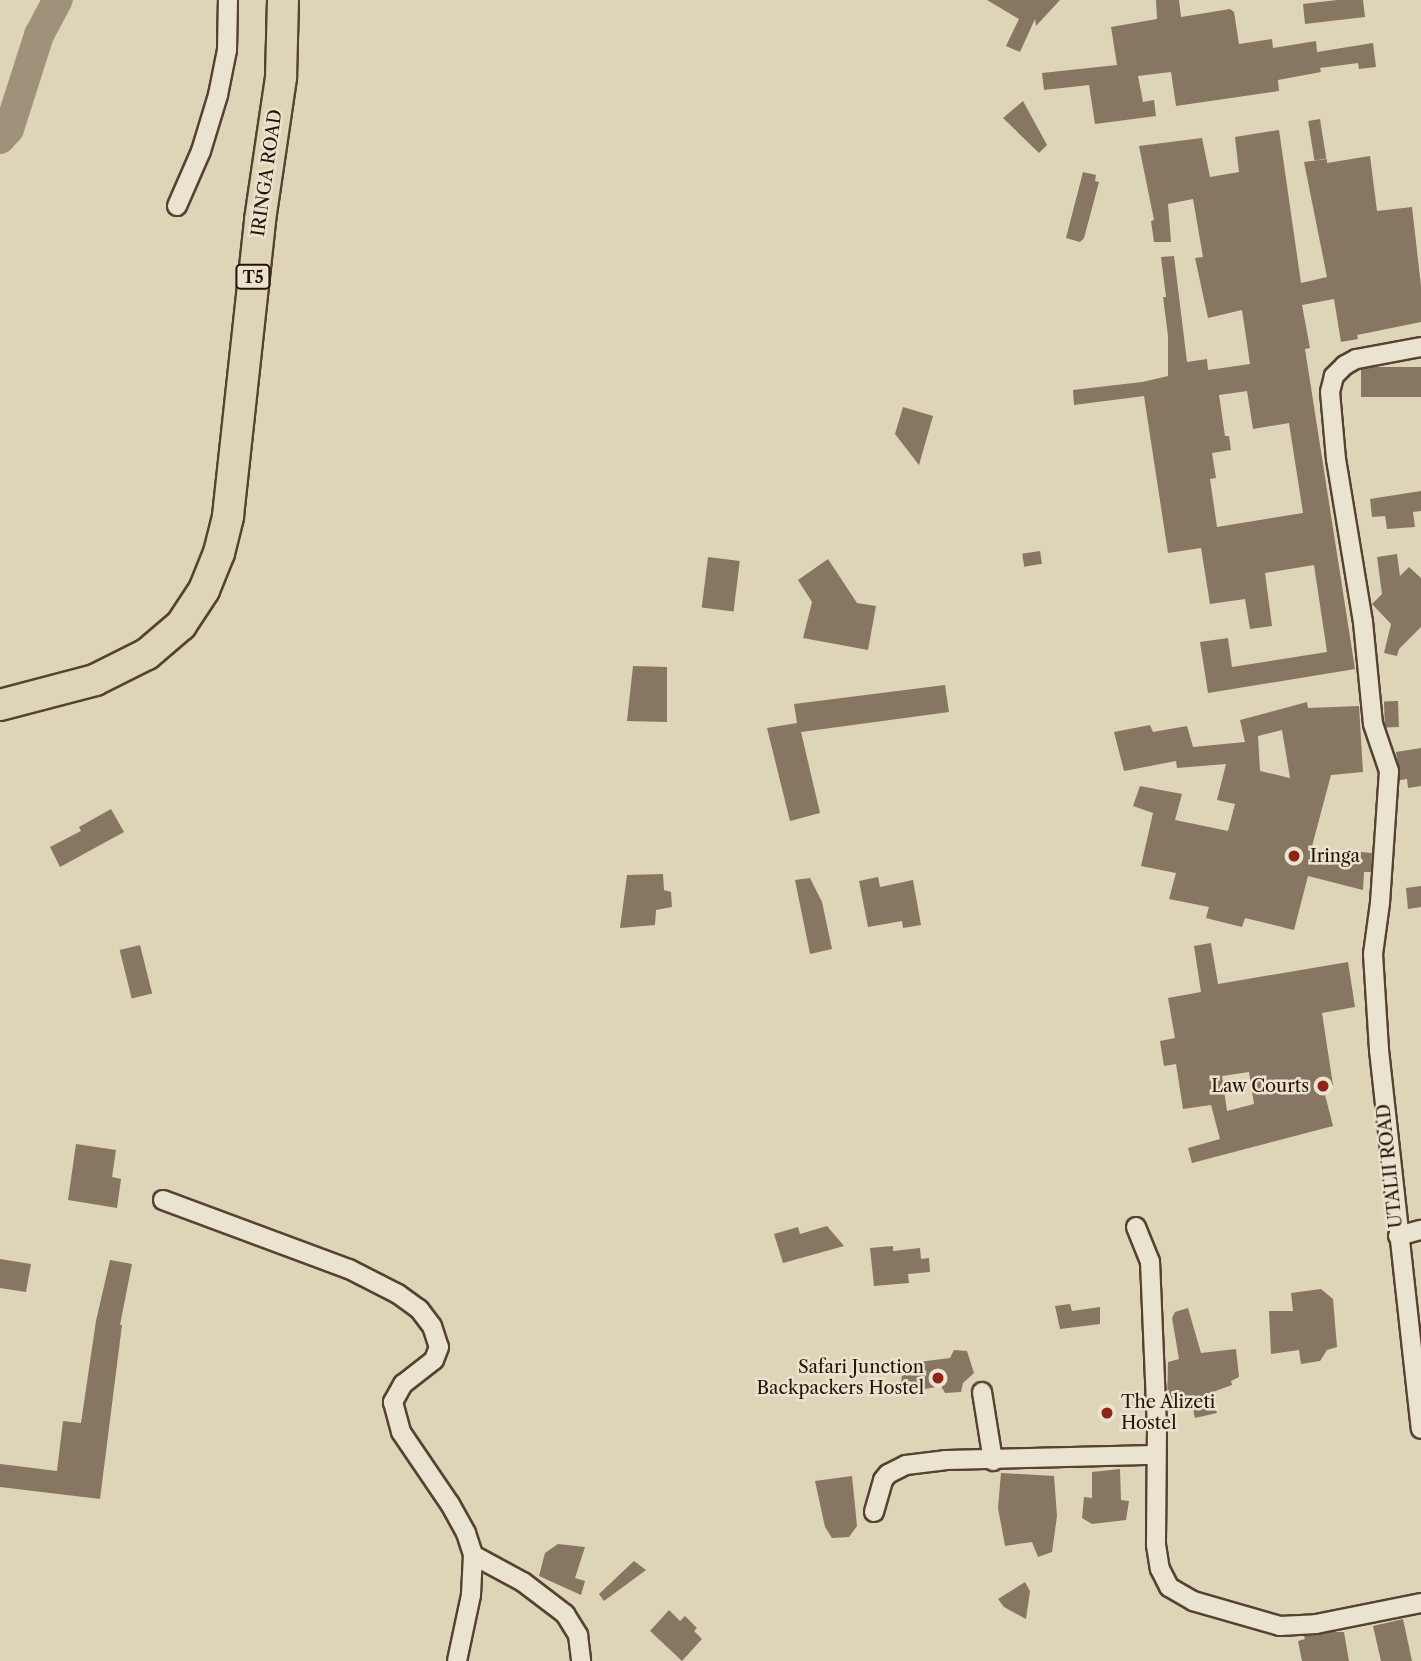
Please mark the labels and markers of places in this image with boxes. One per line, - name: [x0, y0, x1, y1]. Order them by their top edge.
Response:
- place label: Iringa: [1310, 845, 1360, 867]
- marker: Iringa: [1284, 846, 1304, 866]
- place label: Law Courts: [1211, 1075, 1309, 1097]
- marker: Law Courts: [1315, 1078, 1331, 1094]
- place label: Safari Junction Backpackers Hostel: [756, 1357, 924, 1400]
- marker: Safari Junction Backpackers Hostel: [930, 1370, 946, 1386]
- place label: The Alizeti Hostel: [1121, 1392, 1216, 1434]
- marker: The Alizeti Hostel: [1099, 1405, 1115, 1421]

